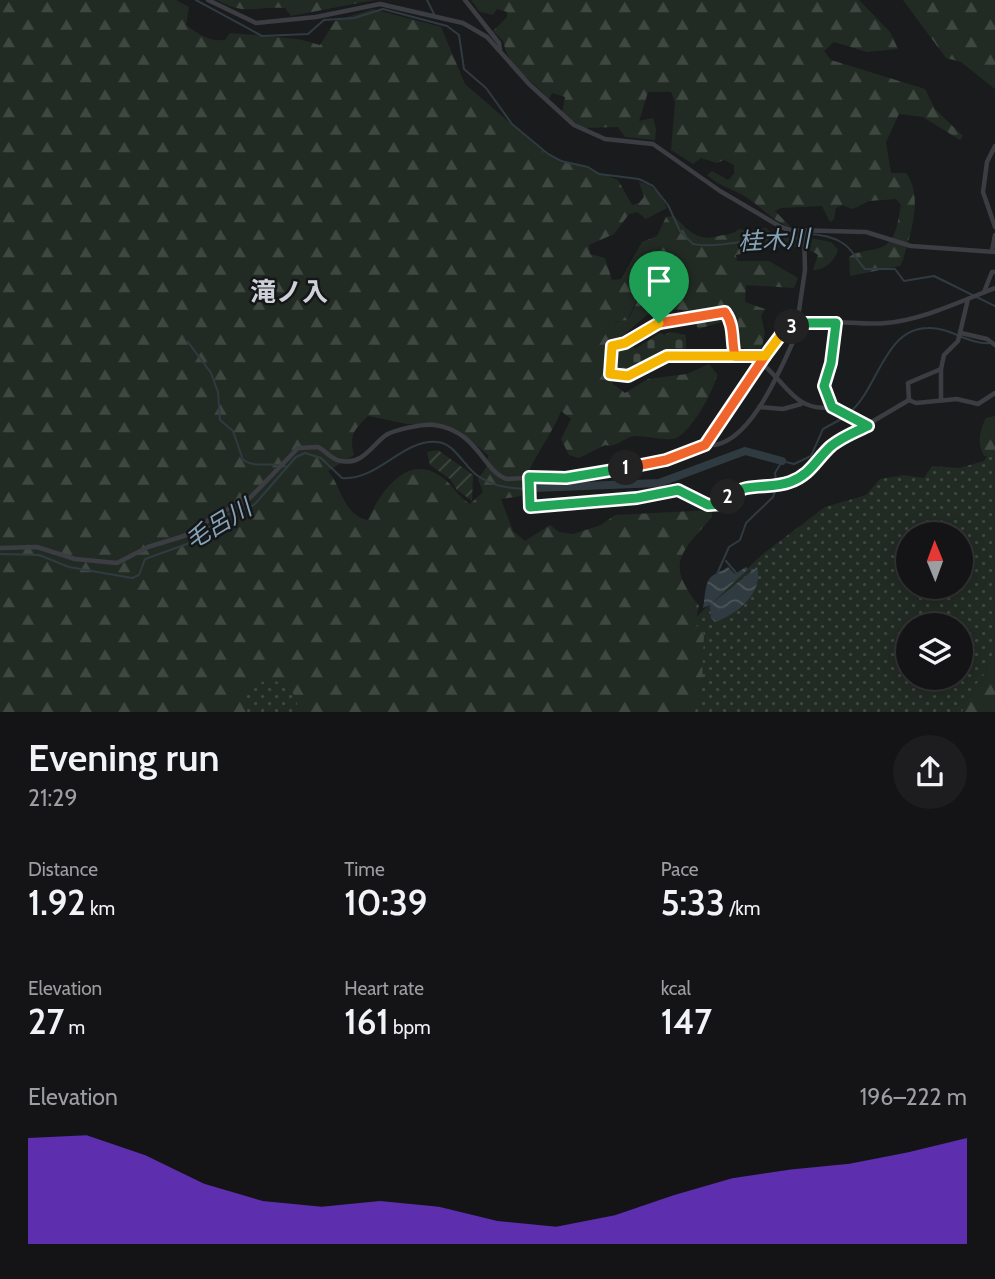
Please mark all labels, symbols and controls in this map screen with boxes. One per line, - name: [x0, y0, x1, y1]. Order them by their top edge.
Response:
- water label: 桂木川: [737, 223, 814, 256]
- pin: [629, 251, 689, 323]
- icon: arrive: [640, 262, 678, 300]
- district label: 滝ノ入: [250, 276, 328, 308]
- pin: 3: [774, 310, 810, 344]
- text: 3: [786, 315, 797, 338]
- pin: 1: [608, 450, 644, 486]
- text: 1: [622, 456, 629, 479]
- pin: 2: [710, 480, 746, 514]
- text: 2: [722, 485, 733, 508]
- water label: 毛呂川: [180, 491, 259, 555]
- north arrow: [896, 522, 973, 598]
- map controls: [896, 522, 973, 690]
- button: layers: [896, 613, 973, 690]
- text: Evening run: [28, 734, 220, 781]
- button: share: [893, 735, 967, 809]
- text: 21:29: [28, 784, 77, 812]
- text: Distance: [28, 858, 98, 881]
- text: Time: [344, 858, 385, 881]
- text: Pace: [661, 858, 699, 881]
- text: 1.92: [28, 881, 86, 924]
- text: 10:39: [344, 881, 428, 924]
- text: 5:33: [661, 881, 725, 924]
- text: km: [86, 897, 115, 920]
- text: /km: [725, 897, 760, 920]
- text: Elevation: [28, 977, 102, 1000]
- text: Heart rate: [344, 977, 424, 1000]
- text: kcal: [661, 977, 691, 1000]
- text: 27: [28, 1000, 64, 1043]
- text: 161: [344, 1000, 389, 1043]
- text: 147: [661, 1000, 712, 1043]
- text: m: [64, 1016, 85, 1039]
- text: bpm: [389, 1016, 431, 1039]
- text: Elevation: [28, 1083, 118, 1111]
- text: 196–222 m: [860, 1083, 967, 1111]

